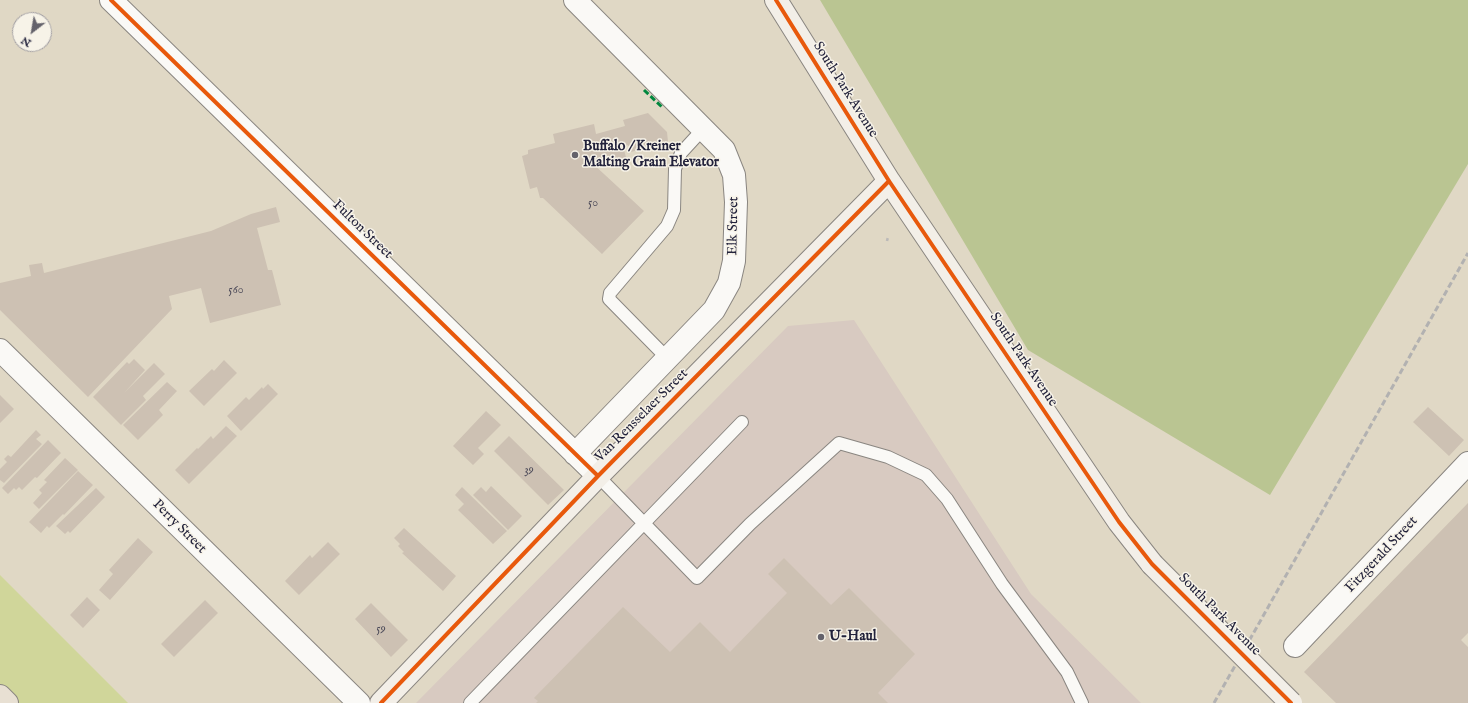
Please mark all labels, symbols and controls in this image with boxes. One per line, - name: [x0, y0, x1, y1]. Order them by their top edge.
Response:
- north arrow: [12, 12, 52, 52]
- text: N: [19, 33, 34, 50]
- street label: South Park Avenue: [809, 39, 881, 141]
- place label: Buffalo / Kreiner Malting Grain Elevator: [583, 139, 719, 172]
- marker: Buffalo / Kreiner Malting Grain Elevator: [570, 150, 580, 160]
- street label: Elk Street: [725, 196, 743, 256]
- street label: Fulton Street: [328, 197, 396, 263]
- house number: 50: [588, 197, 598, 211]
- house number: 560: [228, 284, 244, 298]
- street label: South Park Avenue: [985, 310, 1061, 410]
- street label: Van Rensselaer Street: [592, 366, 692, 466]
- house number: 39: [524, 464, 534, 478]
- street label: Perry Street: [149, 497, 209, 557]
- street label: Fitzgerald Street: [1342, 513, 1422, 597]
- street label: South Park Avenue: [1174, 570, 1264, 660]
- house number: 59: [376, 623, 386, 637]
- place label: U-Haul: [829, 629, 877, 645]
- marker: U-Haul: [816, 632, 826, 642]

